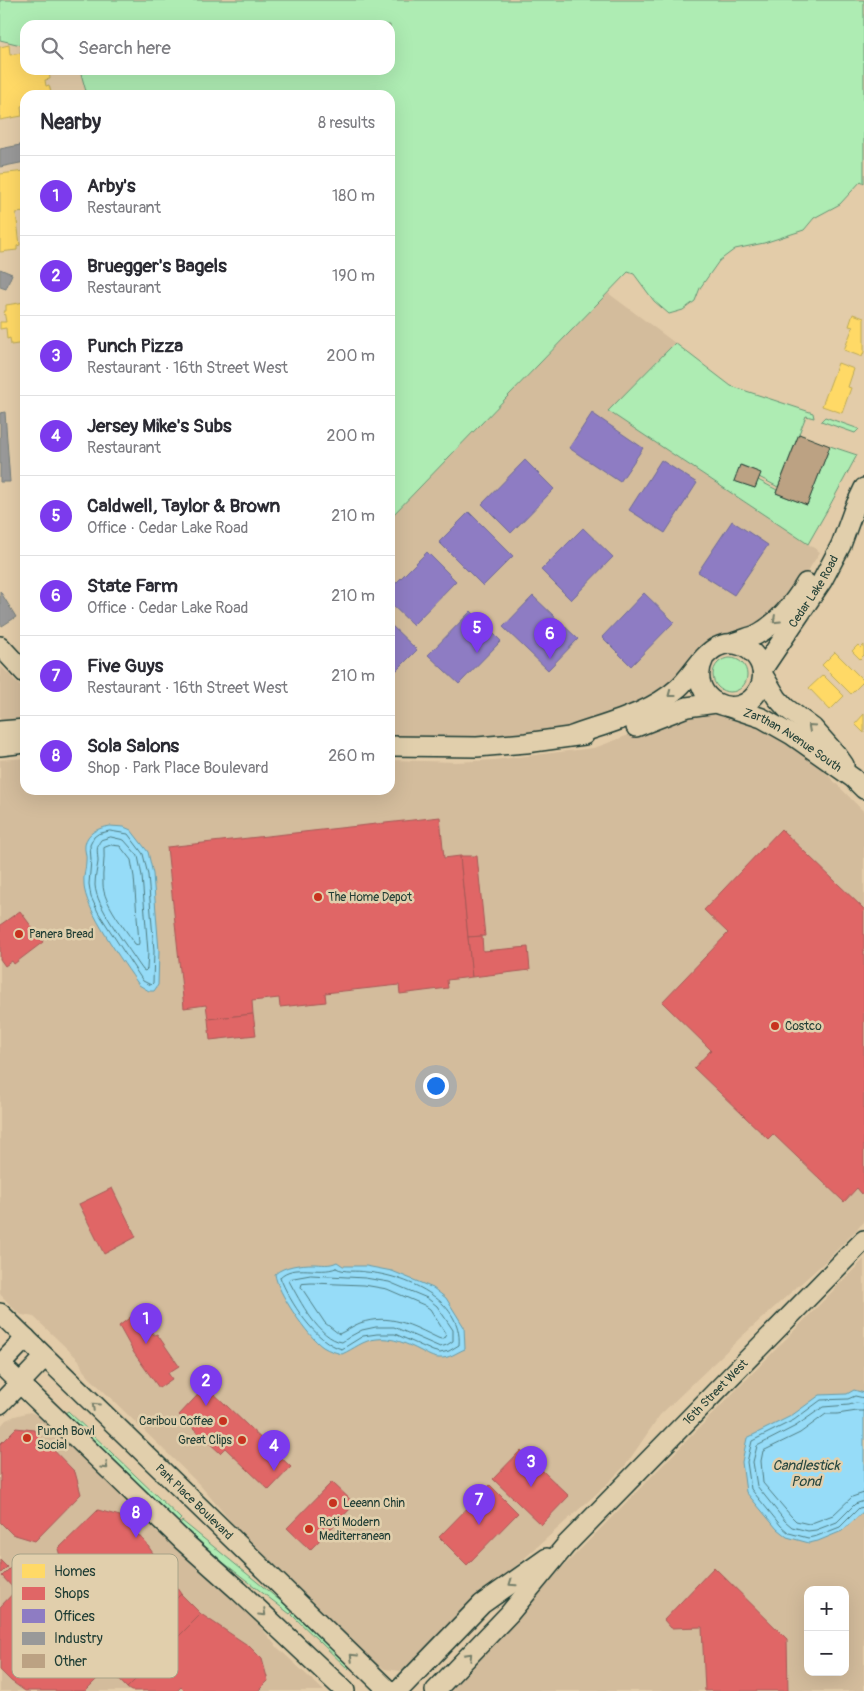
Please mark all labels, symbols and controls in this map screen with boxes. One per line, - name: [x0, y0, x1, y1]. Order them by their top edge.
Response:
- search box: [20, 20, 395, 75]
- icon: search: [38, 34, 66, 62]
- text: Search here: [78, 36, 171, 60]
- text: Nearby: [40, 109, 101, 136]
- text: 8 results: [318, 113, 375, 133]
- text: Arby's: [87, 174, 135, 198]
- text: 1: [53, 186, 59, 206]
- text: 180 m: [332, 186, 375, 206]
- text: Restaurant: [87, 198, 161, 218]
- text: Bruegger's Bagels: [87, 254, 227, 278]
- text: 2: [52, 266, 60, 286]
- text: 190 m: [332, 266, 375, 286]
- text: Restaurant: [87, 278, 161, 298]
- text: Punch Pizza: [87, 334, 183, 358]
- text: 3: [52, 346, 60, 366]
- text: 200 m: [327, 346, 375, 366]
- text: Restaurant · 16th Street West: [87, 358, 288, 378]
- text: Jersey Mike's Subs: [87, 414, 232, 438]
- text: 4: [51, 426, 61, 446]
- text: 200 m: [327, 426, 375, 446]
- text: Restaurant: [87, 438, 161, 458]
- text: Caldwell, Taylor & Brown: [87, 494, 280, 518]
- text: 5: [52, 506, 60, 526]
- text: 210 m: [331, 506, 375, 526]
- text: Office · Cedar Lake Road: [87, 518, 248, 538]
- street label: Cedar Lake Road: [785, 553, 842, 630]
- text: State Farm: [87, 574, 178, 598]
- text: 6: [51, 586, 61, 606]
- text: 210 m: [331, 586, 375, 606]
- text: Office · Cedar Lake Road: [87, 598, 248, 618]
- pin: 5: [461, 612, 493, 653]
- one-way arrow: [773, 614, 782, 623]
- pin: 6: [534, 618, 566, 659]
- text: Five Guys: [87, 654, 163, 678]
- text: 7: [52, 666, 60, 686]
- text: 210 m: [331, 666, 375, 686]
- text: Restaurant · 16th Street West: [87, 678, 288, 698]
- one-way arrow: [668, 688, 677, 696]
- street label: Zarthan Avenue South: [741, 705, 845, 775]
- one-way arrow: [807, 724, 816, 733]
- text: Sola Salons: [87, 734, 179, 758]
- text: 8: [52, 746, 60, 766]
- text: 260 m: [328, 746, 375, 766]
- text: Shop · Park Place Boulevard: [87, 758, 269, 778]
- place label: The Home Depot: [328, 890, 412, 905]
- marker: The Home Depot: [312, 891, 324, 903]
- place label: Panera Bread: [29, 927, 94, 942]
- marker: Panera Bread: [13, 928, 25, 940]
- place label: Costco: [785, 1019, 822, 1034]
- marker: Costco: [769, 1020, 781, 1032]
- your location: [423, 1073, 449, 1099]
- pin: 1: [130, 1303, 162, 1344]
- street label: 16th Street West: [680, 1356, 751, 1428]
- pin: 2: [190, 1365, 222, 1406]
- one-way arrow: [91, 1403, 100, 1412]
- place label: Caribou Coffee: [139, 1414, 213, 1429]
- marker: Caribou Coffee: [217, 1415, 229, 1427]
- place label: Punch Bowl Social: [37, 1424, 95, 1453]
- pin: 4: [258, 1430, 290, 1471]
- marker: Punch Bowl Social: [21, 1432, 33, 1444]
- place label: Great Clips: [178, 1433, 233, 1448]
- marker: Great Clips: [236, 1434, 248, 1446]
- pin: 3: [515, 1446, 547, 1487]
- water label: Candlestick Pond: [772, 1457, 841, 1490]
- one-way arrow: [99, 1460, 108, 1469]
- street label: Park Place Boulevard: [152, 1461, 236, 1543]
- pin: 7: [463, 1484, 495, 1525]
- place label: Leeann Chin: [343, 1496, 405, 1511]
- pin: 8: [120, 1497, 152, 1538]
- marker: Leeann Chin: [327, 1497, 339, 1509]
- place label: Roti Modern Mediterranean: [319, 1515, 391, 1544]
- marker: Roti Modern Mediterranean: [303, 1523, 315, 1535]
- legend: [12, 1554, 178, 1678]
- text: Homes: [54, 1563, 96, 1580]
- one-way arrow: [508, 1577, 518, 1586]
- text: Shops: [54, 1585, 90, 1602]
- map controls: [804, 1586, 849, 1676]
- button: +: [804, 1586, 849, 1631]
- one-way arrow: [257, 1607, 266, 1616]
- text: Offices: [54, 1608, 96, 1625]
- text: Industry: [54, 1630, 103, 1647]
- button: −: [804, 1631, 849, 1676]
- text: Other: [54, 1653, 87, 1670]
- one-way arrow: [463, 1653, 472, 1662]
- one-way arrow: [350, 1654, 359, 1663]

